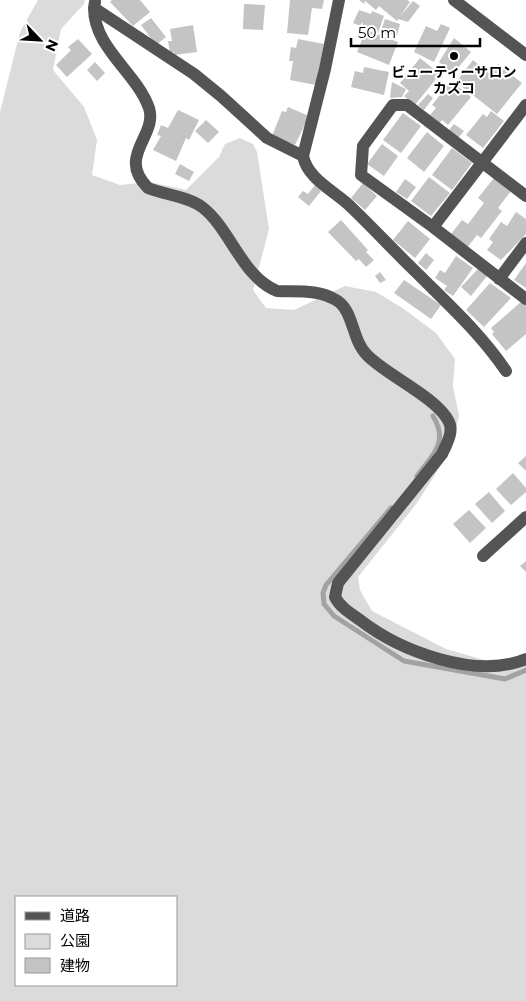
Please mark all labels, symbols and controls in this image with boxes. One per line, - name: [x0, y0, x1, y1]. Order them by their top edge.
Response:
- north arrow: [15, 15, 65, 65]
- scale bar: [351, 15, 480, 47]
- text: 50 m: [358, 23, 396, 42]
- text: N: [41, 37, 62, 54]
- marker: ビューティーサロン カズコ: [448, 50, 460, 62]
- place label: ビューティーサロン カズコ: [392, 63, 516, 97]
- legend: [15, 896, 178, 986]
- text: 道路: [60, 906, 90, 925]
- text: 公園: [60, 931, 90, 950]
- text: 建物: [60, 956, 90, 975]

